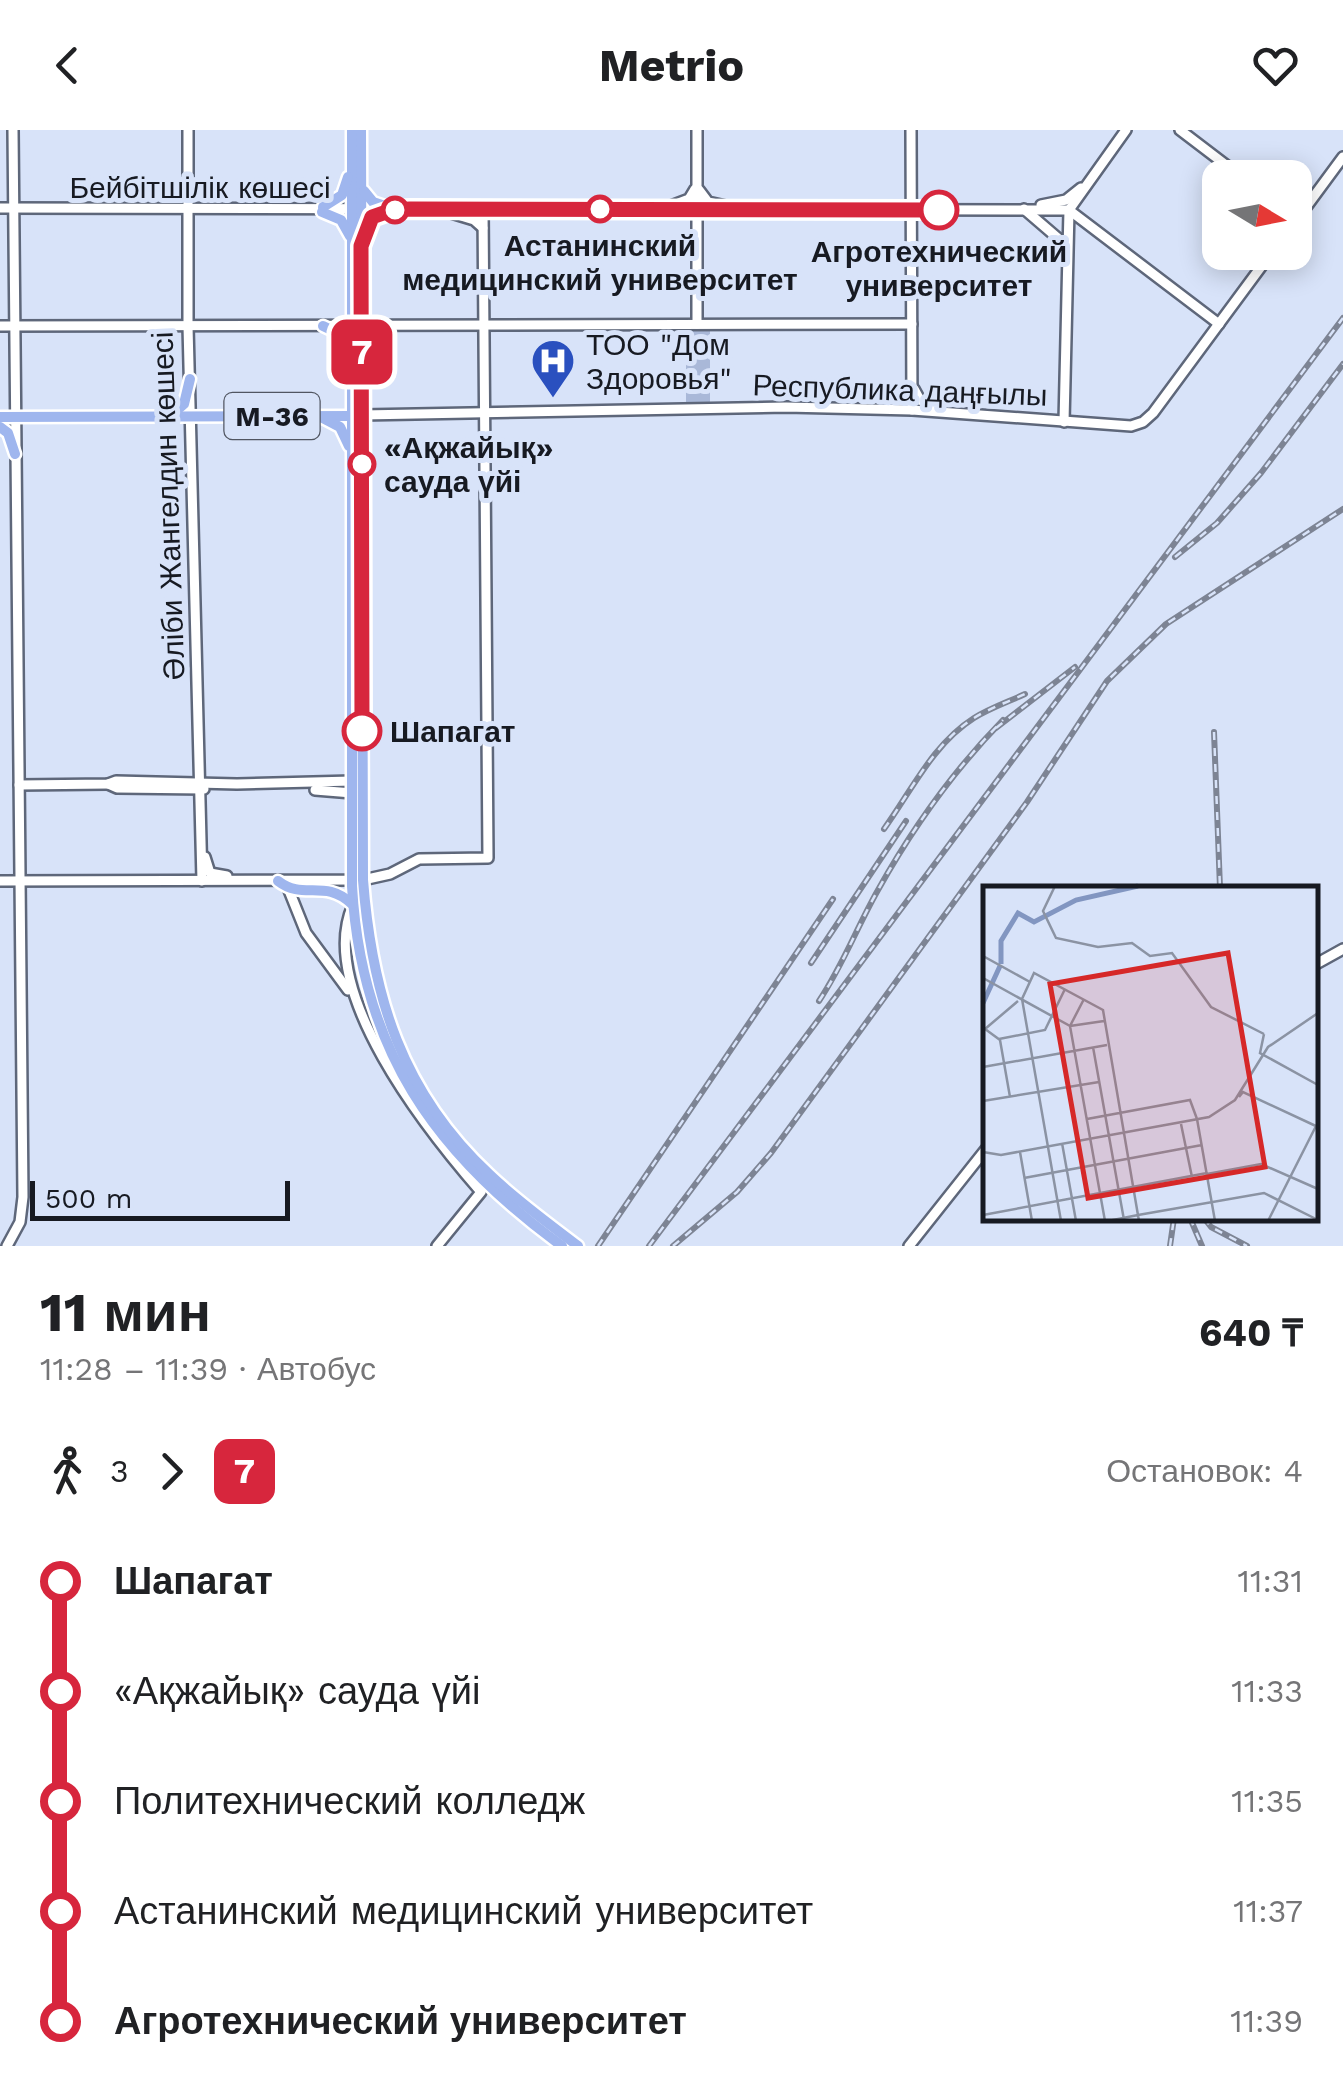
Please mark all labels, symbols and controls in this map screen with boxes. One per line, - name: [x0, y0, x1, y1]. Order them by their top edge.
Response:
- icon: back: [40, 38, 95, 93]
- icon: heart: [1248, 38, 1303, 93]
- text: Metrio: [599, 39, 744, 92]
- north arrow: [1202, 160, 1312, 270]
- map controls: [1202, 160, 1312, 270]
- street label: Бейбітшілік көшесі: [69, 170, 331, 205]
- marker: Агротехнический университет: [920, 191, 958, 229]
- marker: Астанинский медицинский университет: [587, 196, 613, 222]
- unlabelled marker: [382, 197, 408, 223]
- place label: Астанинский медицинский университет: [402, 228, 798, 297]
- place label: Агротехнический университет: [811, 234, 1067, 303]
- line badge: 7: [330, 320, 394, 384]
- place label: ТОО "Дом Здоровья": [586, 327, 732, 396]
- street label: Әліби Жангелдин көшесі: [144, 331, 192, 681]
- text: 7: [351, 331, 373, 373]
- hospital icon: ТОО "Дом Здоровья": [530, 338, 576, 399]
- street label: Республика даңғылы: [752, 367, 1048, 413]
- road number: M-36: [224, 393, 320, 439]
- place label: «Ақжайық» сауда үйі: [384, 430, 553, 499]
- marker: «Ақжайық» сауда үйі: [349, 451, 375, 477]
- marker: Шапагат: [343, 712, 381, 750]
- place label: Шапагат: [390, 714, 516, 749]
- inset map: [983, 886, 1318, 1221]
- scale bar: [30, 1176, 290, 1220]
- text: 500 m: [45, 1182, 132, 1215]
- text: 11 мин: [40, 1280, 211, 1344]
- text: 640 ₸: [1199, 1311, 1303, 1355]
- text: 11:28 – 11:39 · Автобус: [40, 1350, 376, 1388]
- icon: walk: [40, 1444, 95, 1499]
- icon: forward: [144, 1444, 199, 1499]
- text: 7: [234, 1450, 255, 1492]
- text: 3: [110, 1452, 129, 1490]
- text: Остановок: 4: [1106, 1452, 1303, 1490]
- text: Шапагат: [114, 1559, 273, 1603]
- text: 11:31: [1237, 1562, 1303, 1600]
- text: «Ақжайық» сауда үйі: [114, 1669, 481, 1713]
- text: 11:33: [1231, 1672, 1303, 1710]
- text: Политехнический колледж: [114, 1779, 585, 1823]
- text: 11:35: [1231, 1782, 1303, 1820]
- text: Астанинский медицинский университет: [114, 1889, 813, 1933]
- text: 11:37: [1233, 1892, 1303, 1930]
- text: Агротехнический университет: [114, 1999, 687, 2043]
- text: 11:39: [1230, 2002, 1303, 2040]

